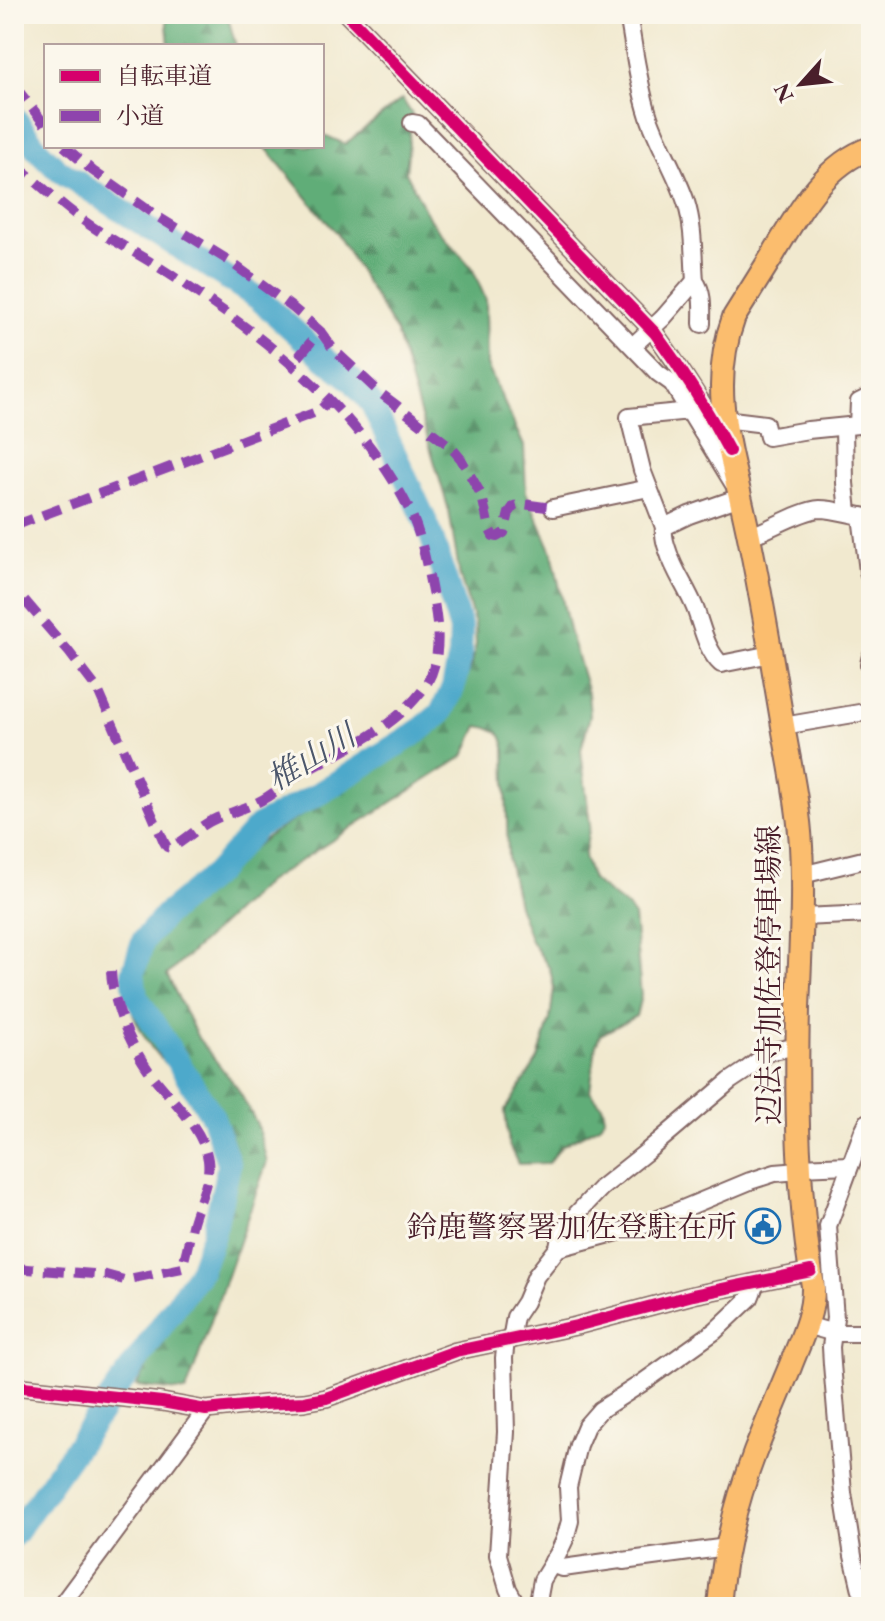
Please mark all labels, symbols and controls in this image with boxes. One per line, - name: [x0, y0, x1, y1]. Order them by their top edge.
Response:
- legend: [44, 44, 324, 148]
- north arrow: [761, 44, 841, 124]
- text: 自転車道: [116, 60, 212, 91]
- text: N: [767, 78, 801, 107]
- text: 小道: [116, 100, 164, 131]
- water label: 椎山川: [259, 713, 366, 800]
- street label: 辺法寺加佐登停車場線: [749, 825, 788, 1125]
- place label: 鈴鹿警察署加佐登駐在所: [407, 1207, 737, 1246]
- public building icon: 鈴鹿警察署加佐登駐在所: [744, 1207, 782, 1245]

